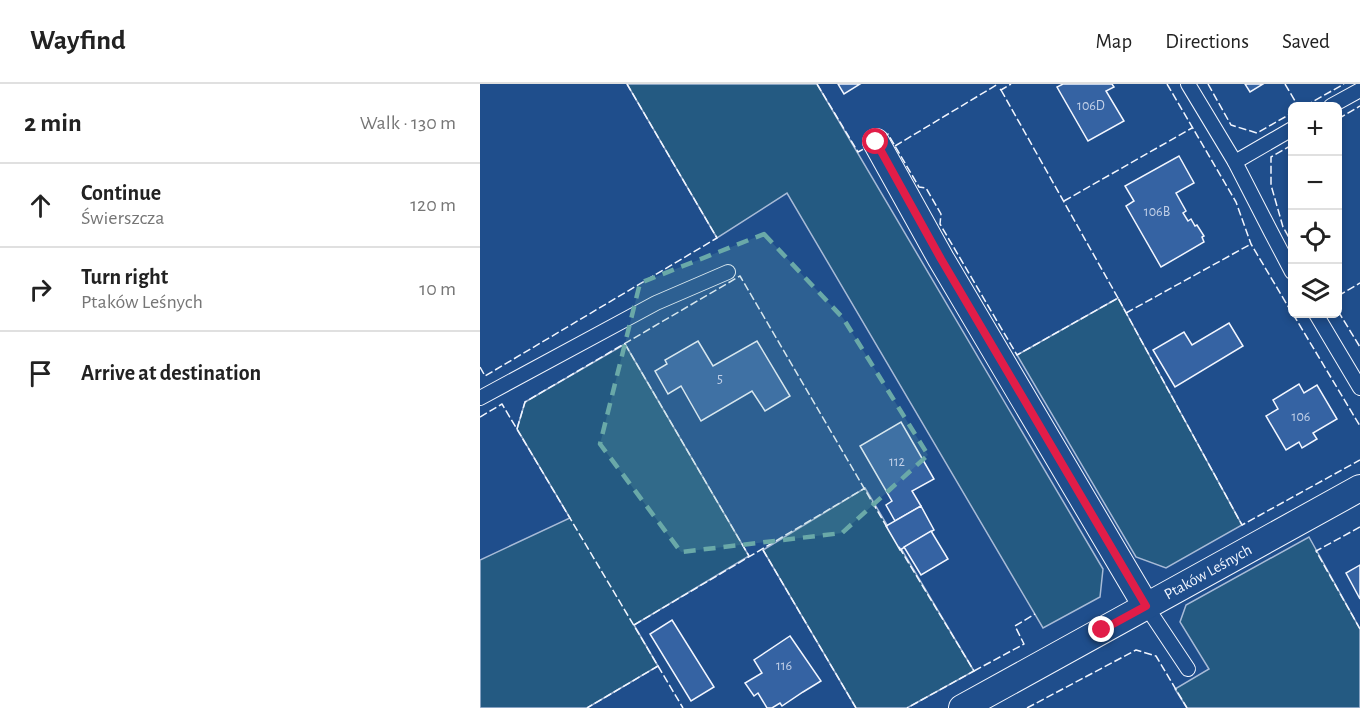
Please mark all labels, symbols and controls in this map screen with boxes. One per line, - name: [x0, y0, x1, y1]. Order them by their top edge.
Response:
- text: Wayfind: [30, 27, 126, 55]
- text: Map: [1096, 31, 1132, 52]
- text: Directions: [1165, 31, 1249, 52]
- text: Saved: [1282, 31, 1330, 52]
- house number: 106D: [1077, 99, 1105, 113]
- map controls: [1288, 102, 1342, 318]
- button: +: [1288, 102, 1342, 156]
- text: 2 min: [24, 110, 82, 136]
- text: Walk · 130 m: [360, 113, 456, 133]
- route start: [862, 128, 888, 154]
- button: −: [1288, 156, 1342, 210]
- text: Continue: [81, 182, 161, 204]
- icon: ahead: [24, 189, 57, 222]
- text: 120 m: [410, 195, 456, 215]
- house number: 106B: [1144, 205, 1170, 219]
- text: Świerszcza: [81, 208, 165, 228]
- button: locate: [1288, 210, 1342, 264]
- button: layers: [1288, 264, 1342, 318]
- text: Turn right: [81, 266, 168, 288]
- icon: right: [24, 273, 57, 306]
- text: 10 m: [419, 279, 456, 299]
- text: Ptaków Leśnych: [81, 292, 203, 312]
- icon: arrive: [24, 357, 57, 390]
- text: Arrive at destination: [81, 362, 261, 384]
- house number: 5: [717, 372, 723, 386]
- house number: 106: [1292, 410, 1310, 424]
- house number: 112: [889, 455, 905, 469]
- street label: Ptaków Leśnych: [1161, 541, 1255, 603]
- route end: [1088, 616, 1114, 642]
- house number: 116: [776, 659, 792, 673]

